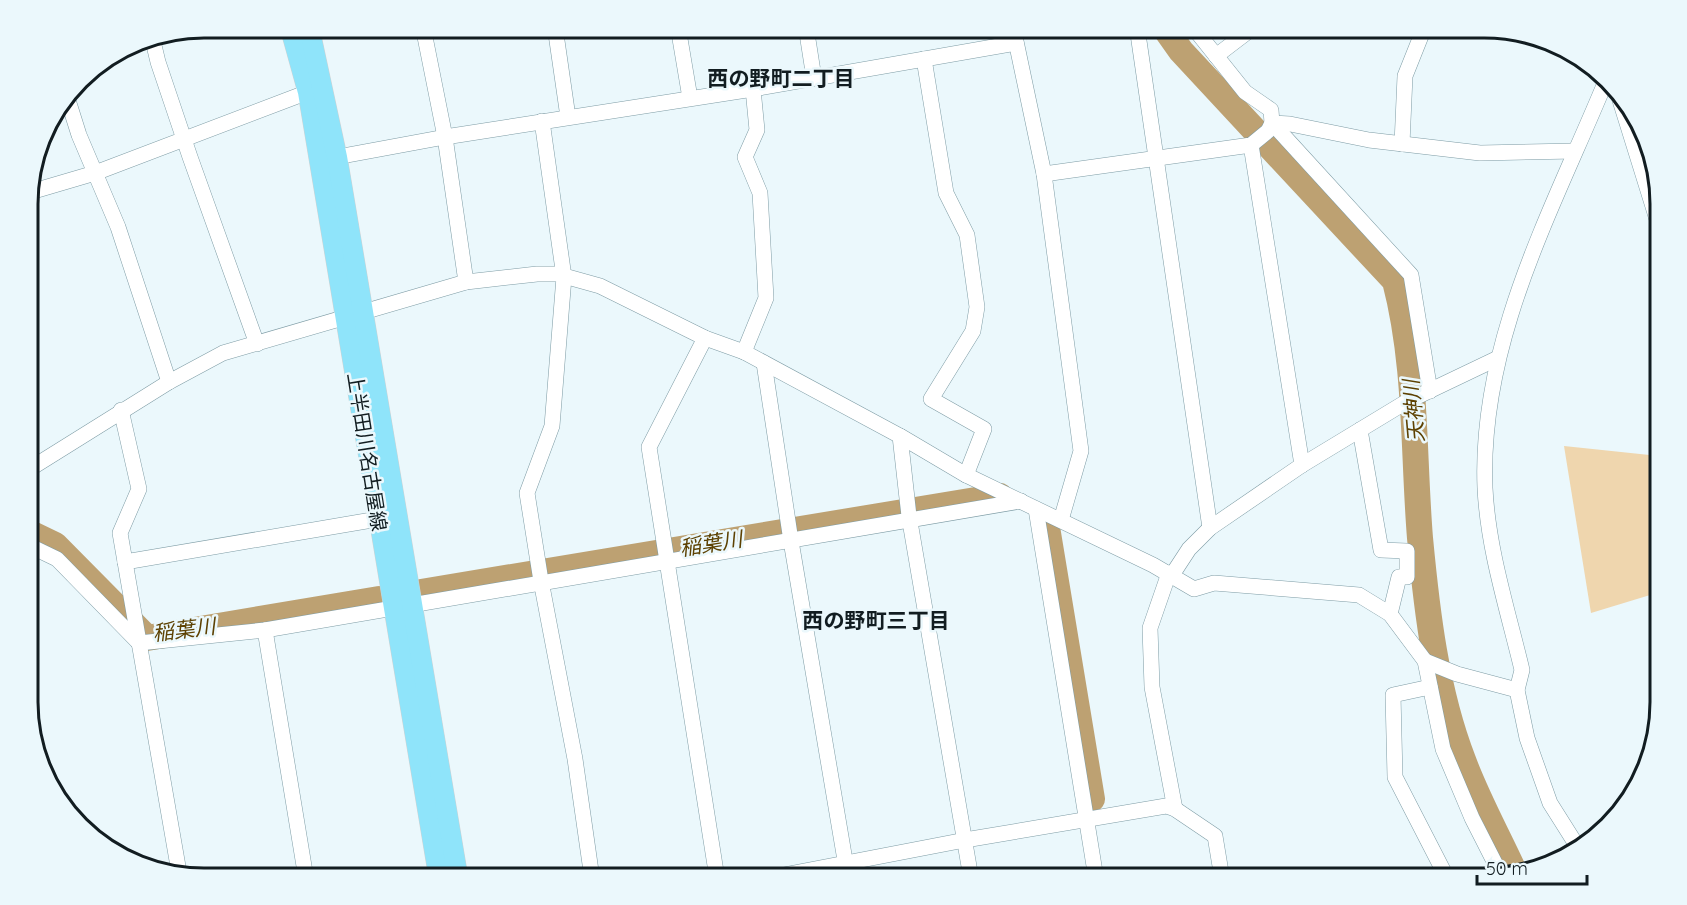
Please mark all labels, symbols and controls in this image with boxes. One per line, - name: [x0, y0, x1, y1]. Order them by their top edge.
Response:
- district label: 西の野町二丁目: [708, 65, 855, 91]
- street label: 上半田川名古屋線: [343, 371, 392, 533]
- water label: 天神川: [1397, 377, 1429, 444]
- water label: 稲葉川: [678, 525, 746, 561]
- district label: 西の野町三丁目: [803, 607, 950, 633]
- water label: 稲葉川: [151, 612, 219, 646]
- scale bar: [1477, 848, 1586, 886]
- text: 50 m: [1486, 857, 1528, 880]

